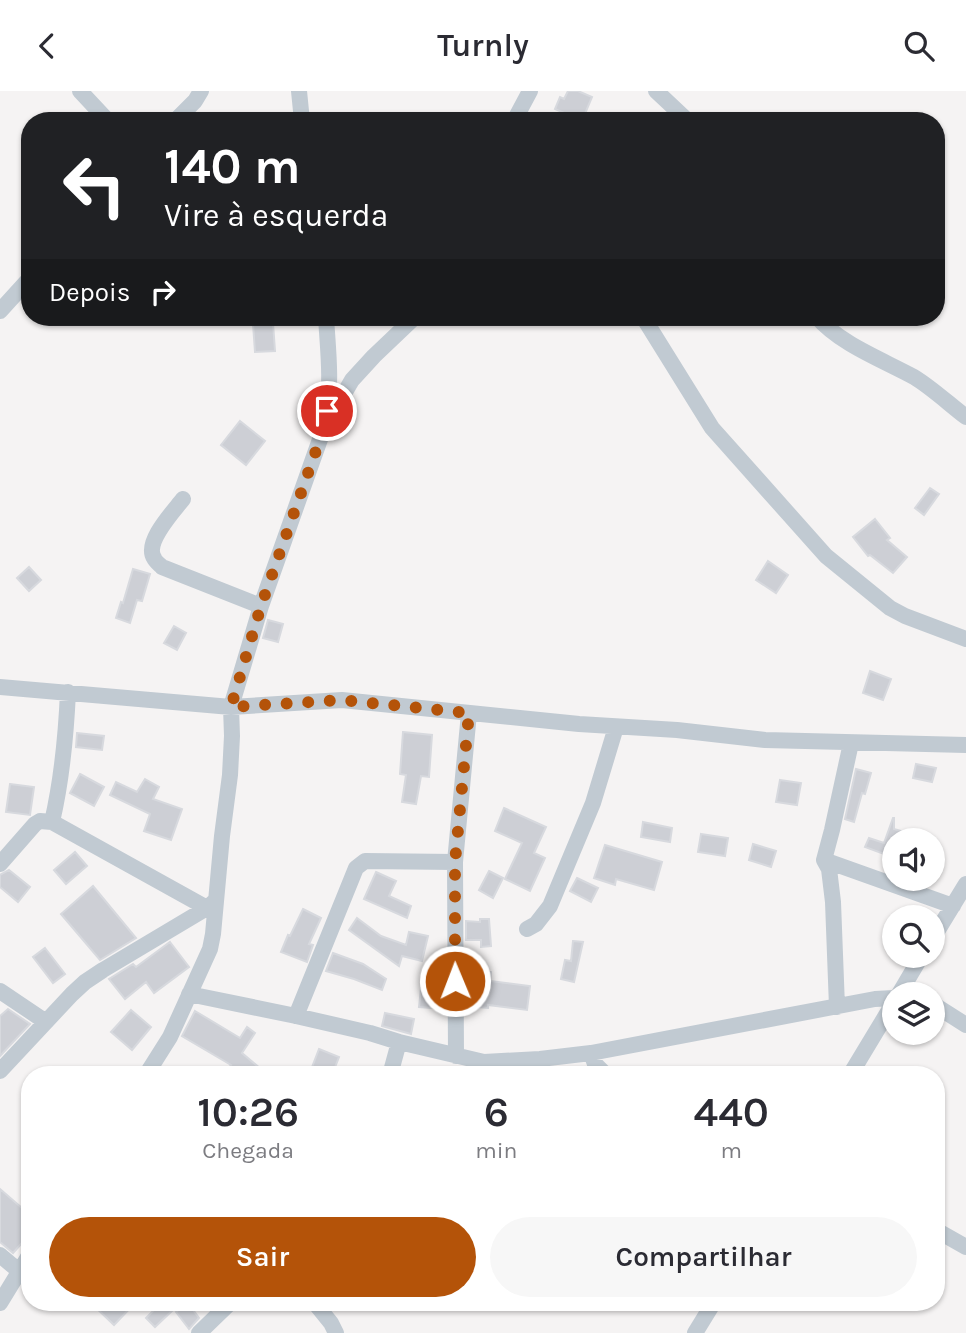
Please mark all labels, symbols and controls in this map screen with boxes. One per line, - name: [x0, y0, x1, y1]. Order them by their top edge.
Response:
- icon: back: [28, 27, 66, 65]
- text: Turnly: [437, 27, 529, 64]
- icon: search: [900, 27, 938, 65]
- text: 140 m: [164, 138, 301, 195]
- icon: left: [49, 140, 140, 231]
- text: Vire à esquerda: [164, 197, 388, 234]
- icon: right: [144, 273, 182, 311]
- text: Depois: [49, 277, 130, 308]
- pin: [297, 381, 357, 441]
- icon: arrive: [308, 392, 346, 430]
- map controls: [882, 828, 945, 1045]
- button: sound: [882, 828, 945, 891]
- button: search: [882, 905, 945, 968]
- position arrow: [418, 944, 492, 1018]
- button: layers: [882, 982, 945, 1045]
- text: 10:26: [197, 1087, 299, 1137]
- text: 6: [484, 1087, 509, 1137]
- text: 440: [694, 1087, 769, 1137]
- text: Chegada: [202, 1137, 294, 1164]
- text: min: [475, 1137, 517, 1164]
- text: m: [720, 1137, 742, 1164]
- button: Sair: [49, 1217, 476, 1297]
- button: Compartilhar: [490, 1217, 917, 1297]

